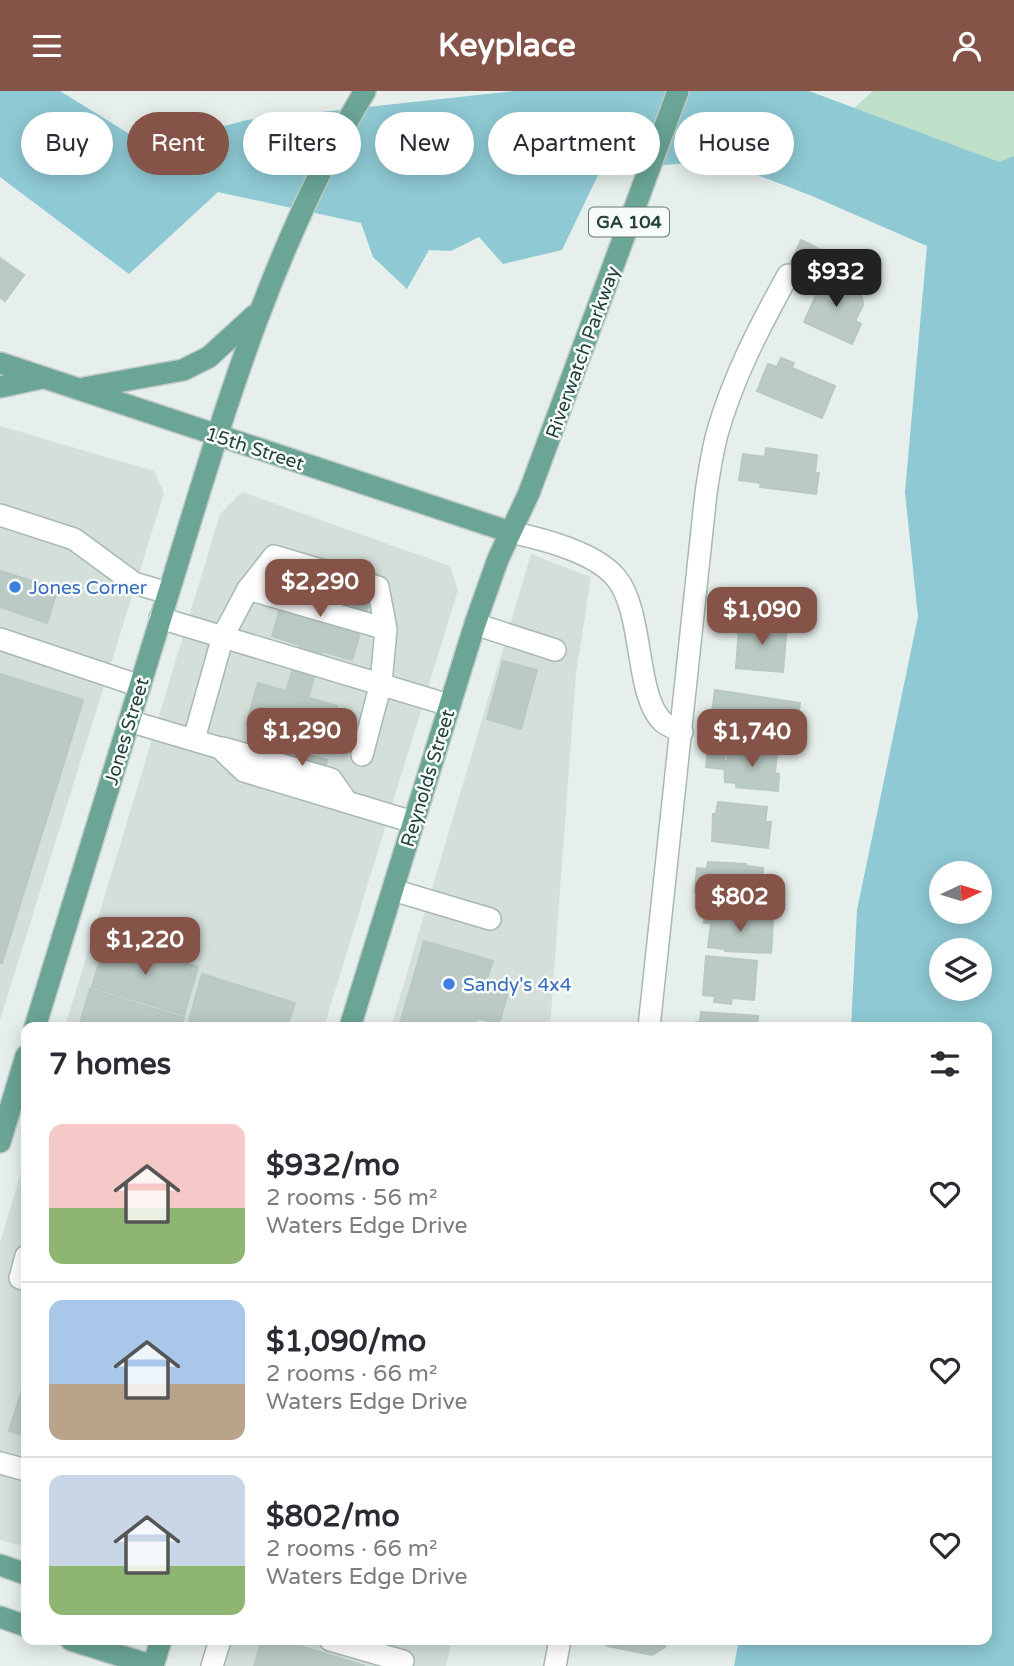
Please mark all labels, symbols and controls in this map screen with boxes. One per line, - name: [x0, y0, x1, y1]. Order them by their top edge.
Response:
- icon: menu: [28, 27, 66, 65]
- text: Keyplace: [438, 27, 576, 65]
- icon: person: [948, 27, 986, 65]
- chip: Buy: [21, 112, 113, 175]
- chip: Rent: [127, 112, 229, 175]
- chip: Filters: [243, 112, 361, 175]
- chip: New: [375, 112, 474, 175]
- chip: Apartment: [488, 112, 660, 175]
- chip: House: [674, 112, 794, 175]
- road number: GA 104: [589, 207, 669, 237]
- pin: $932: [795, 249, 877, 309]
- text: $932: [807, 258, 865, 286]
- street label: Riverwatch Parkway: [542, 263, 624, 441]
- street label: 15th Street: [203, 423, 307, 475]
- pin: $2,290: [263, 559, 377, 619]
- text: $2,290: [281, 568, 359, 596]
- place label: Jones Corner: [29, 577, 148, 599]
- marker: Jones Corner: [7, 579, 23, 595]
- pin: $1,090: [705, 587, 819, 647]
- text: $1,090: [723, 596, 801, 624]
- street label: Jones Street: [100, 675, 154, 788]
- street label: Reynolds Street: [397, 707, 459, 850]
- pin: $1,290: [245, 709, 359, 768]
- pin: $1,740: [695, 709, 809, 769]
- text: $1,290: [263, 717, 341, 745]
- text: $1,740: [713, 718, 791, 746]
- north arrow: [929, 861, 992, 924]
- map controls: [929, 861, 992, 1001]
- pin: $802: [699, 875, 781, 934]
- text: $802: [711, 883, 769, 911]
- pin: $1,220: [88, 917, 202, 977]
- text: $1,220: [106, 926, 184, 954]
- button: layers: [929, 938, 992, 1001]
- place label: Sandy's 4x4: [463, 974, 572, 996]
- marker: Sandy's 4x4: [441, 976, 457, 992]
- icon: filters: [926, 1045, 964, 1083]
- text: 7 homes: [49, 1046, 171, 1083]
- text: $932/mo: [266, 1147, 400, 1184]
- icon: home: [105, 1152, 189, 1236]
- icon: heart: [926, 1175, 964, 1213]
- text: 2 rooms · 56 m²: [266, 1184, 437, 1212]
- text: Waters Edge Drive: [266, 1212, 467, 1240]
- text: $1,090/mo: [266, 1323, 426, 1360]
- icon: home: [105, 1328, 189, 1412]
- icon: heart: [926, 1351, 964, 1389]
- text: 2 rooms · 66 m²: [266, 1360, 437, 1388]
- text: Waters Edge Drive: [266, 1388, 467, 1416]
- text: $802/mo: [266, 1498, 400, 1535]
- icon: home: [105, 1503, 189, 1587]
- icon: heart: [926, 1526, 964, 1564]
- text: 2 rooms · 66 m²: [266, 1535, 437, 1563]
- text: Waters Edge Drive: [266, 1563, 467, 1591]

